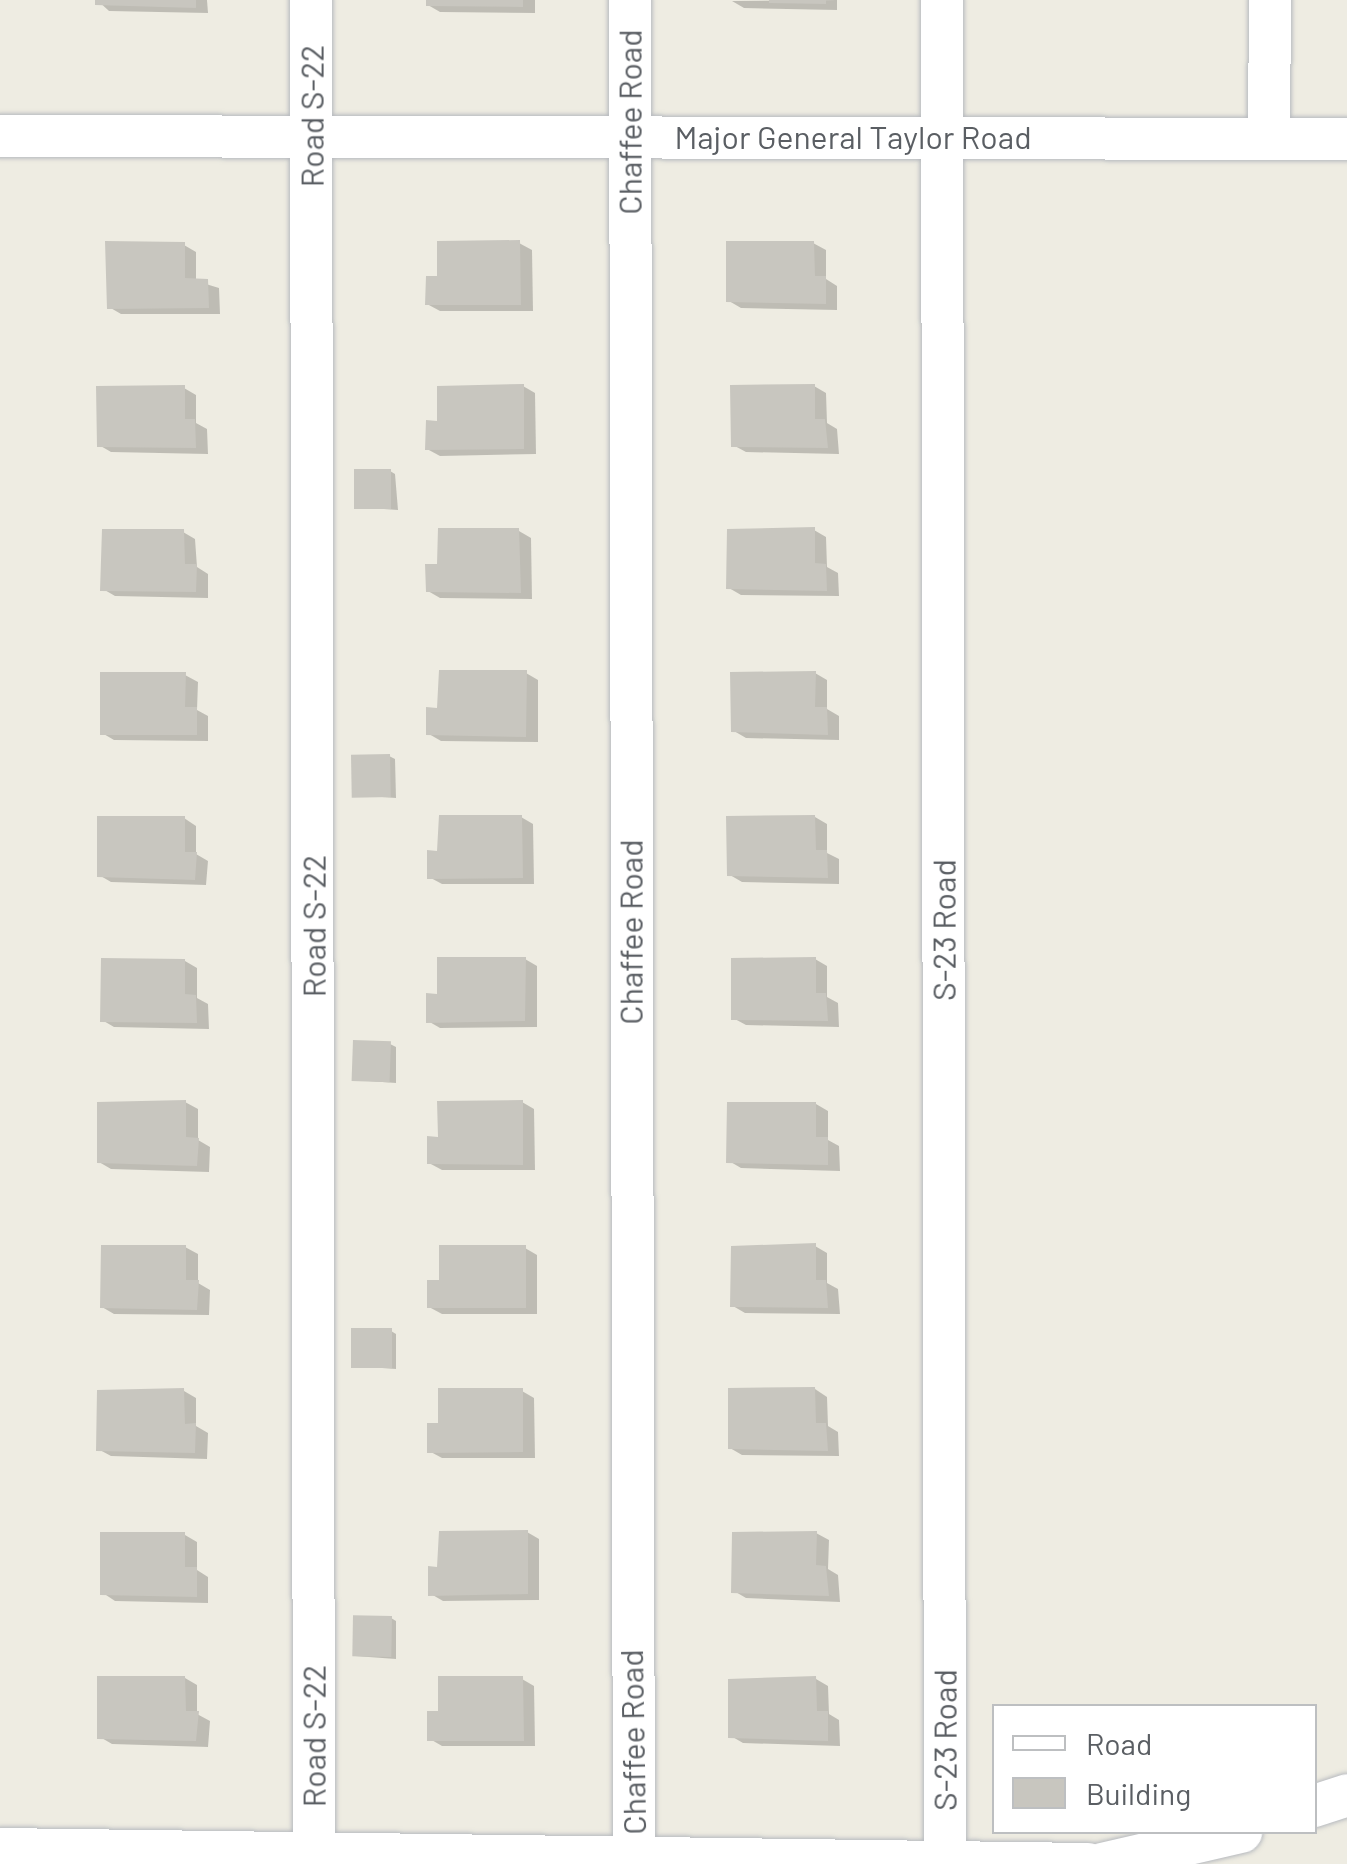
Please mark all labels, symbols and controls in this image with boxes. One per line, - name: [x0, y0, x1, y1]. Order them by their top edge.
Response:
- street label: Chaffee Road: [610, 29, 648, 215]
- street label: Road S-22: [292, 45, 330, 187]
- street label: Major General Taylor Road: [674, 117, 1032, 155]
- street label: Chaffee Road: [611, 839, 649, 1025]
- street label: Road S-22: [294, 855, 332, 997]
- street label: S-23 Road: [924, 859, 962, 1001]
- street label: Chaffee Road: [611, 1649, 653, 1835]
- street label: Road S-22: [294, 1665, 332, 1807]
- street label: S-23 Road: [925, 1669, 963, 1811]
- legend: [992, 1704, 1317, 1834]
- text: Road: [1086, 1725, 1152, 1761]
- text: Building: [1086, 1775, 1191, 1811]

